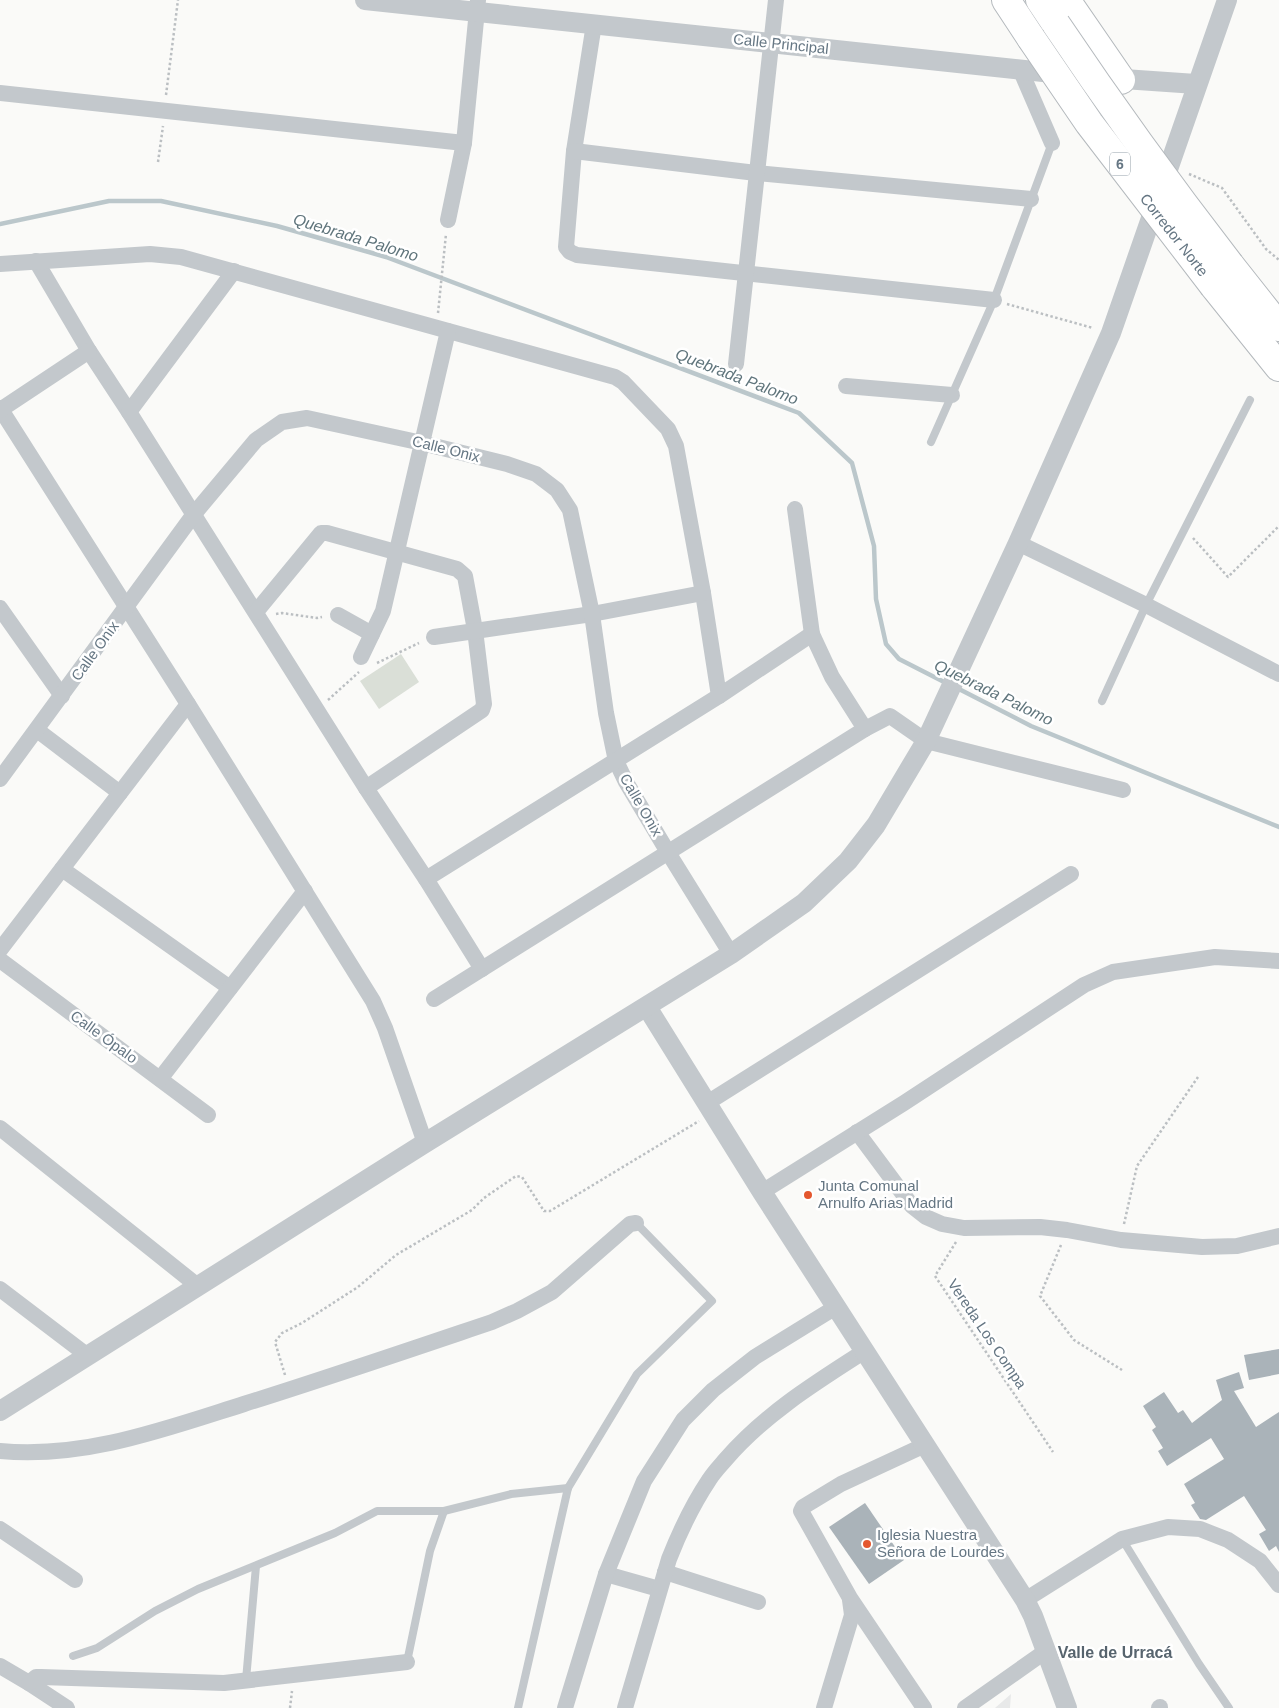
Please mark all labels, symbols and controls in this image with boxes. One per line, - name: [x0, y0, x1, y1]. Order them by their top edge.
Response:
- street label: Calle Principal: [732, 30, 830, 57]
- road number: 6: [1110, 152, 1130, 175]
- street label: Corredor Norte: [1137, 190, 1212, 279]
- water label: Quebrada Palomo: [291, 210, 421, 265]
- water label: Quebrada Palomo: [673, 345, 801, 408]
- street label: Calle Onix: [410, 432, 482, 465]
- street label: Calle Onix: [67, 617, 122, 684]
- water label: Quebrada Palomo: [932, 656, 1056, 729]
- street label: Calle Onix: [617, 771, 666, 839]
- street label: Calle Ópalo: [68, 1007, 141, 1067]
- place label: Junta Comunal Arnulfo Arias Madrid: [818, 1177, 953, 1211]
- marker: Junta Comunal Arnulfo Arias Madrid: [802, 1189, 814, 1201]
- street label: Vereda Los Compa: [944, 1276, 1031, 1392]
- place label: Iglesia Nuestra Señora de Lourdes: [877, 1526, 1005, 1560]
- marker: Iglesia Nuestra Señora de Lourdes: [861, 1538, 873, 1550]
- district label: Valle de Urracá: [1058, 1644, 1172, 1661]

